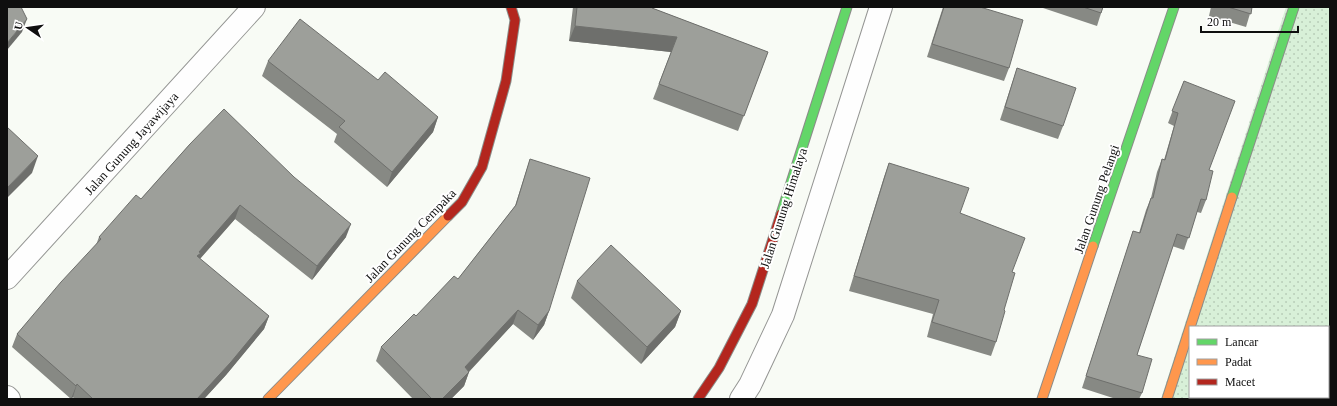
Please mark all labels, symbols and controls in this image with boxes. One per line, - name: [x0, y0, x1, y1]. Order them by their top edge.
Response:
- north arrow: [8, 8, 48, 48]
- scale bar: [1201, 8, 1298, 34]
- text: 20 m: [1207, 15, 1232, 29]
- text: U: [12, 20, 25, 31]
- street label: Jalan Gunung Jayawijaya: [81, 89, 182, 198]
- street label: Jalan Gunung Pelangi: [1071, 142, 1122, 256]
- street label: Jalan Gunung Himalaya: [757, 146, 810, 270]
- street label: Jalan Gunung Cempaka: [362, 185, 459, 285]
- legend: [1189, 326, 1329, 398]
- text: Lancar: [1225, 335, 1258, 349]
- text: Padat: [1225, 355, 1252, 369]
- text: Macet: [1225, 375, 1256, 389]

